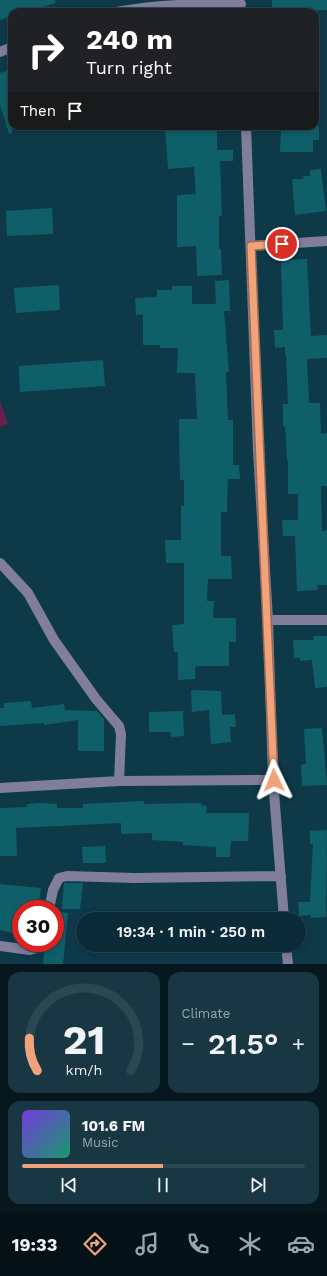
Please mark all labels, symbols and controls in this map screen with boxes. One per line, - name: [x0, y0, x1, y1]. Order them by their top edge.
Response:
- text: 240 m: [86, 23, 173, 56]
- icon: right: [20, 24, 72, 76]
- text: Turn right: [86, 57, 172, 78]
- icon: arrive: [64, 100, 86, 122]
- text: Then: [20, 102, 56, 120]
- pin: [265, 227, 299, 261]
- icon: arrive: [271, 233, 293, 255]
- position arrow: [253, 759, 295, 801]
- speed limit sign: 30: [12, 900, 64, 952]
- text: 19:34 · 1 min · 250 m: [117, 923, 265, 941]
- text: Climate: [182, 1006, 230, 1021]
- text: 21: [62, 1014, 105, 1063]
- text: 21.5°: [208, 1026, 279, 1061]
- text: −: [182, 1031, 195, 1056]
- text: +: [292, 1031, 305, 1056]
- text: km/h: [65, 1061, 102, 1077]
- text: 101.6 FM: [82, 1117, 145, 1135]
- text: Music: [82, 1135, 119, 1150]
- icon: previous: [58, 1174, 80, 1196]
- icon: pause: [152, 1174, 174, 1196]
- icon: next: [247, 1174, 269, 1196]
- icon: directions: [81, 1230, 109, 1258]
- icon: music: [133, 1230, 161, 1258]
- icon: phone: [184, 1230, 212, 1258]
- icon: climate: [236, 1230, 264, 1258]
- icon: car: [287, 1230, 315, 1258]
- text: 19:33: [12, 1234, 57, 1255]

